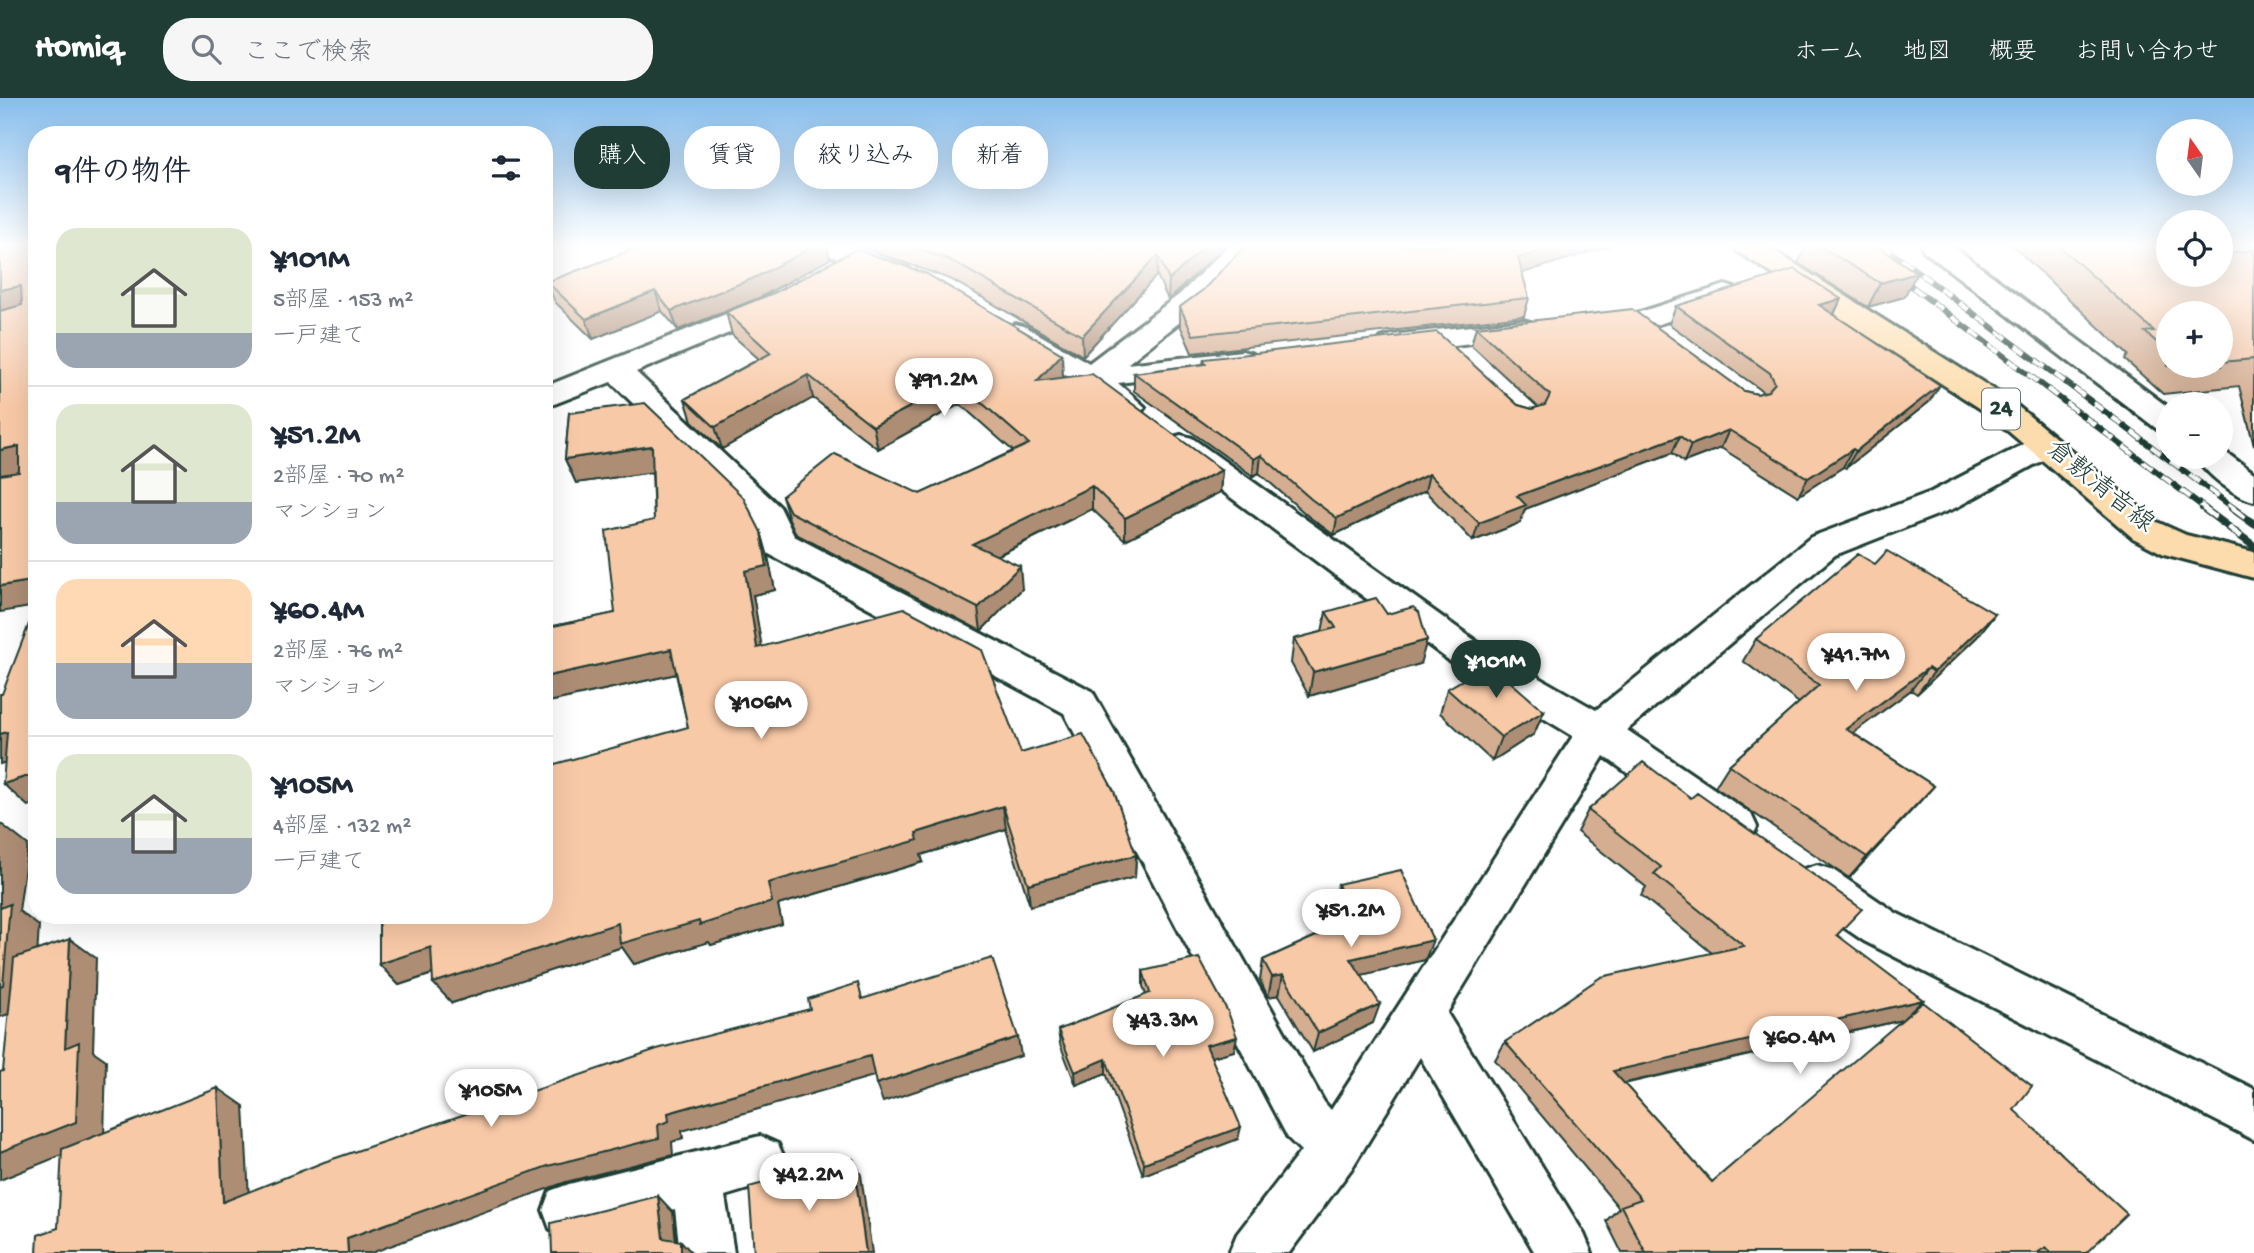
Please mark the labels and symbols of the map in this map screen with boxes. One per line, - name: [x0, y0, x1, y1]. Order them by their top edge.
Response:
- north arrow: [2156, 119, 2233, 196]
- pin: ¥91.2M: [887, 358, 1001, 418]
- road number: 24: [1982, 388, 2020, 430]
- street label: 倉敷清音線: [2039, 433, 2161, 541]
- pin: ¥41.7M: [1799, 634, 1913, 693]
- pin: ¥101M: [1447, 640, 1545, 700]
- pin: ¥106M: [712, 682, 810, 741]
- pin: ¥51.2M: [1294, 890, 1408, 949]
- pin: ¥43.3M: [1106, 1000, 1220, 1059]
- pin: ¥60.4M: [1743, 1016, 1857, 1076]
- pin: ¥105M: [442, 1070, 540, 1129]
- pin: ¥42.2M: [752, 1154, 866, 1213]

